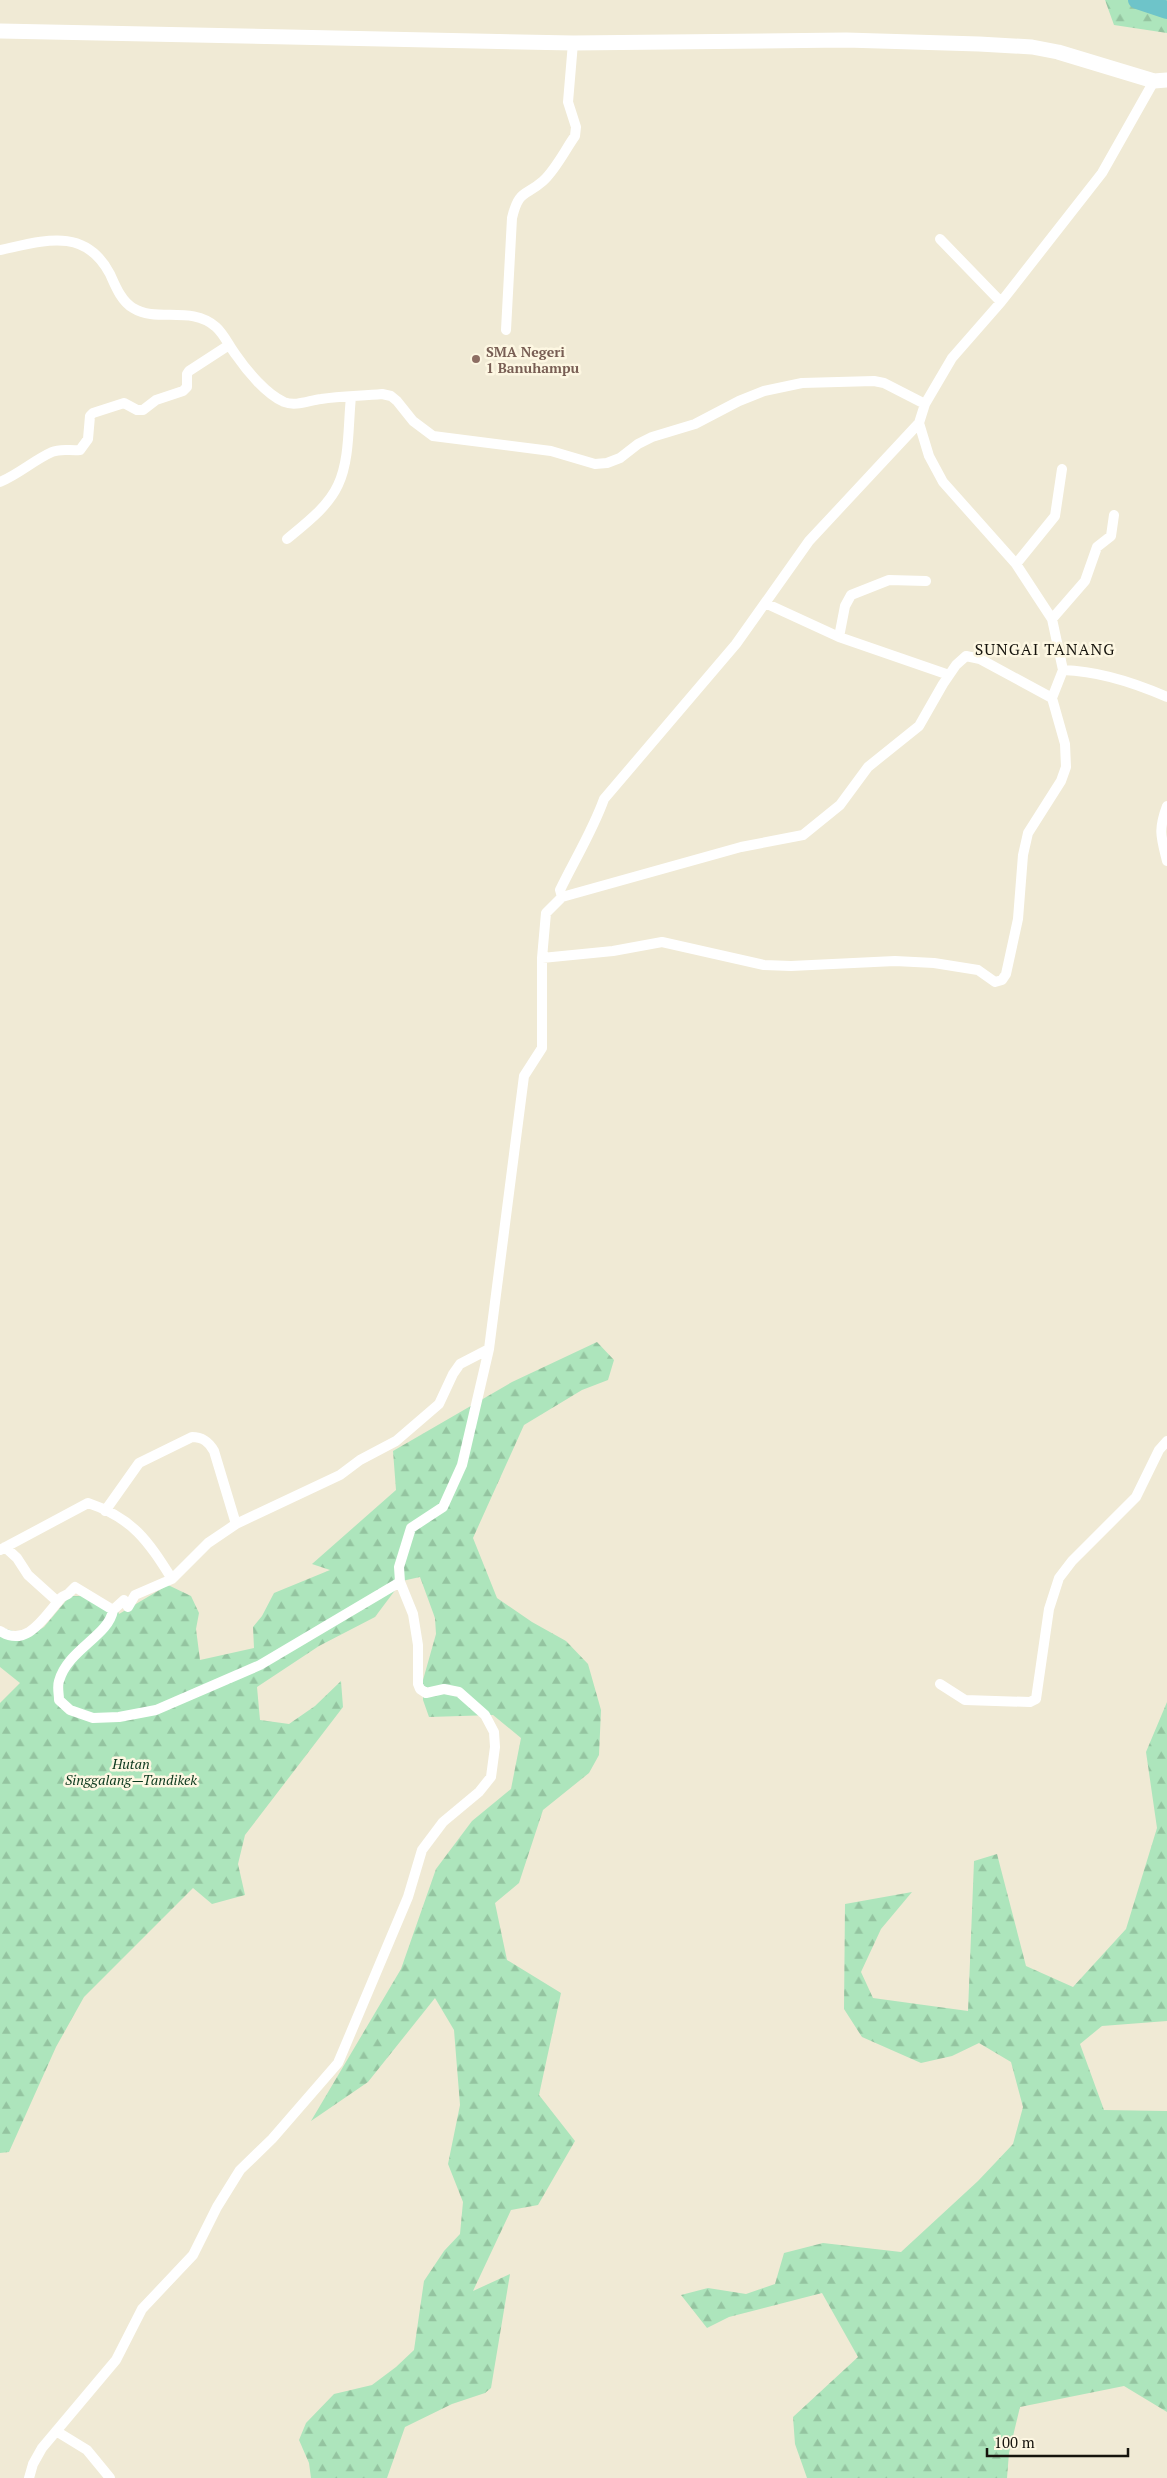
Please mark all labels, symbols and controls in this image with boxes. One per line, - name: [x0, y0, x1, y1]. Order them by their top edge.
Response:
- place label: SMA Negeri 1 Banuhampu: [486, 342, 580, 377]
- marker: SMA Negeri 1 Banuhampu: [470, 353, 482, 365]
- district label: SUNGAI TANANG: [975, 638, 1115, 660]
- park label: Hutan Singgalang—Tandikek: [65, 1754, 197, 1789]
- scale bar: [987, 2426, 1128, 2458]
- text: 100 m: [994, 2432, 1035, 2452]

